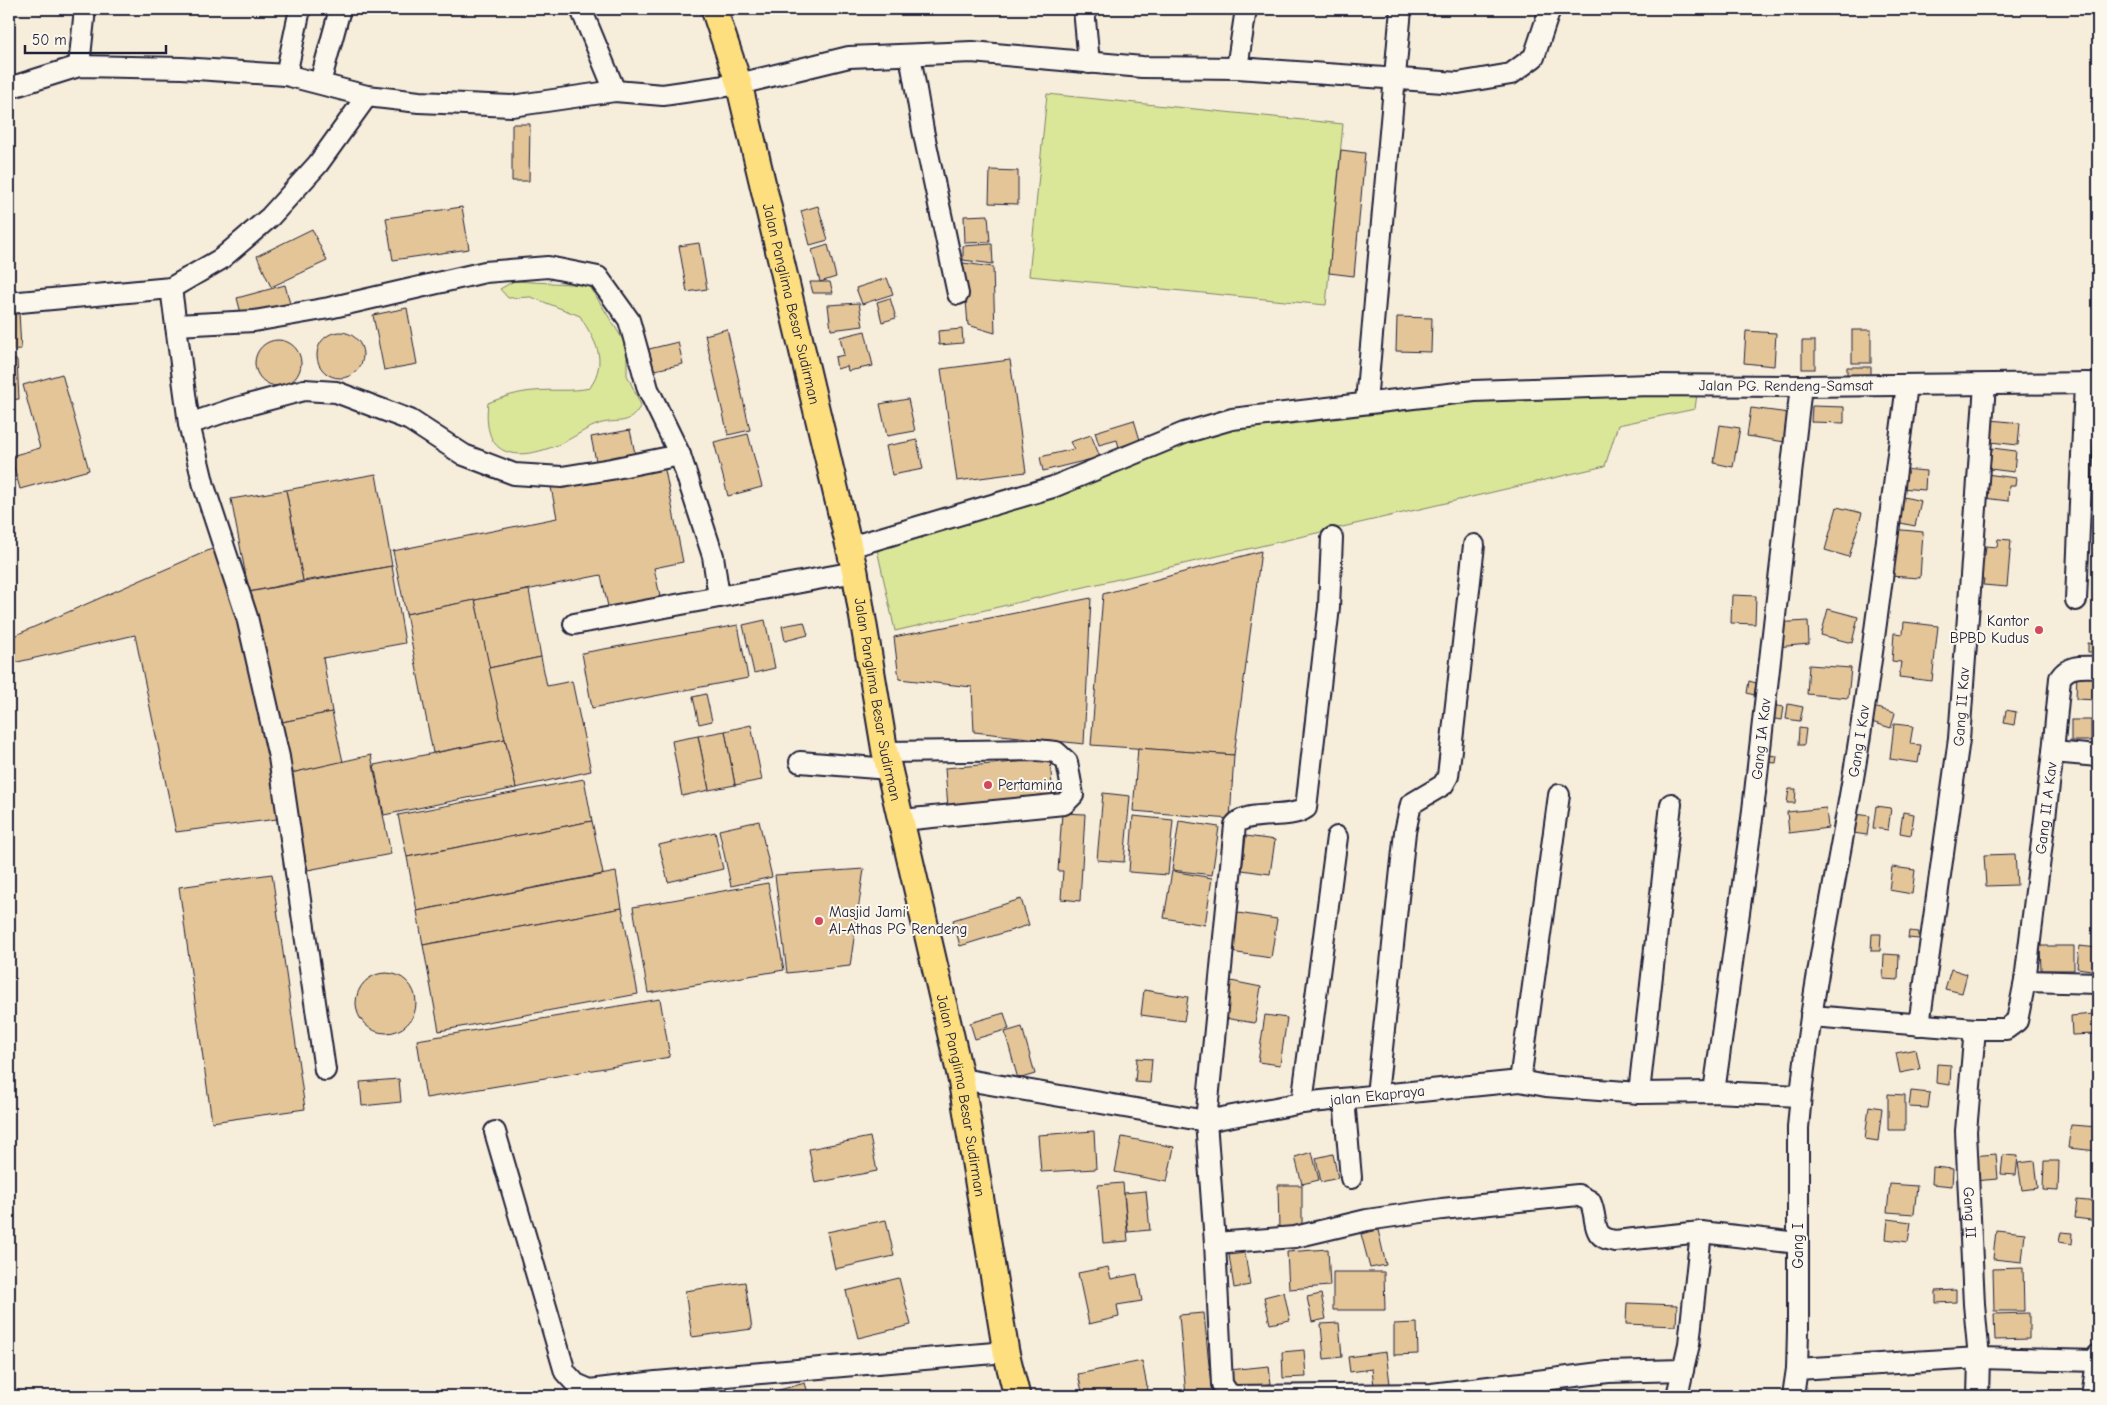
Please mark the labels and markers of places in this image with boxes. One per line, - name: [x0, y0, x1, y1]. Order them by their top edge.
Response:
- place label: Kantor BPBD Kudus: [1950, 612, 2029, 647]
- marker: Kantor BPBD Kudus: [2033, 624, 2045, 636]
- place label: Pertamina: [998, 776, 1063, 794]
- marker: Pertamina: [982, 779, 994, 791]
- place label: Masjid Jami' Al-Athas PG Rendeng: [829, 903, 968, 938]
- marker: Masjid Jami' Al-Athas PG Rendeng: [813, 915, 825, 927]

